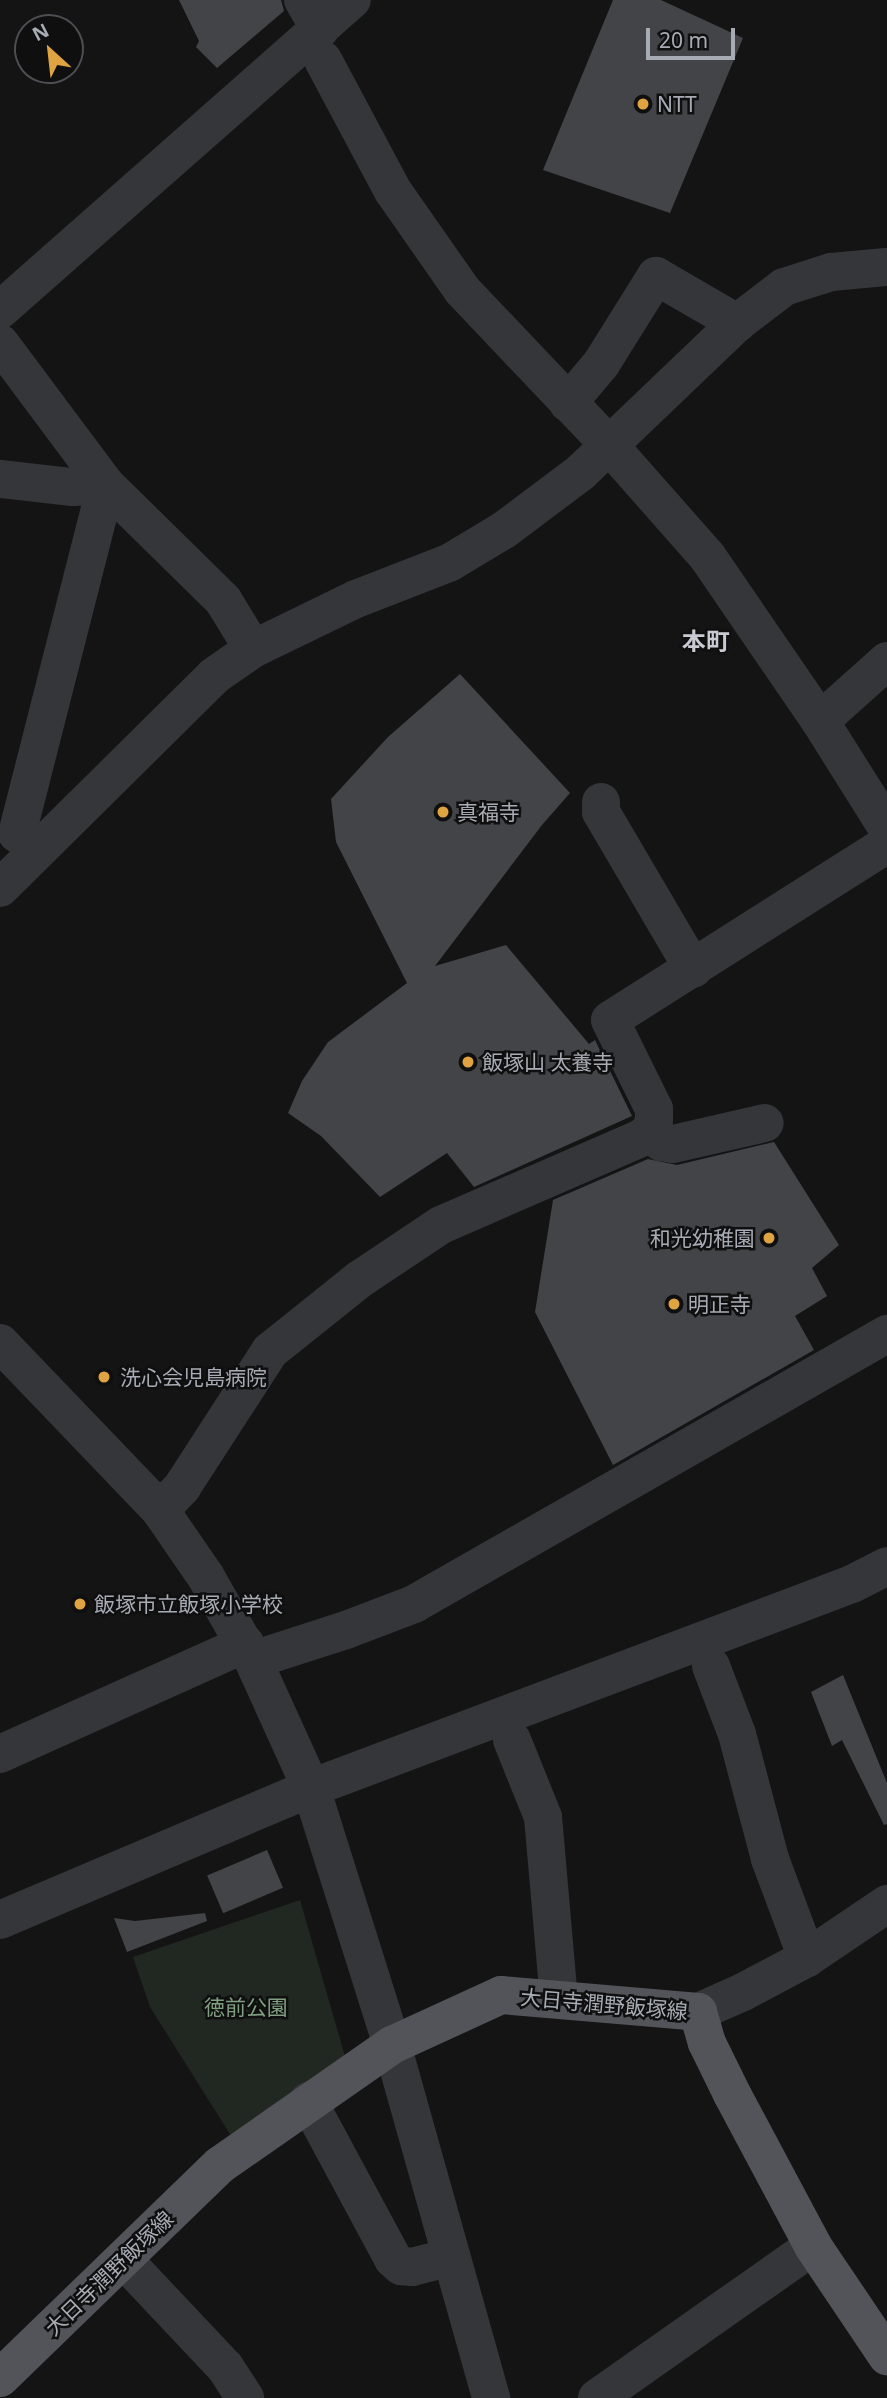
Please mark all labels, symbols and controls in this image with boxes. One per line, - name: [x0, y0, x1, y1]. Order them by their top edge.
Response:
- north arrow: [14, 14, 84, 84]
- scale bar: [649, 14, 738, 58]
- text: N: [28, 17, 53, 47]
- text: 20 m: [659, 26, 708, 54]
- place label: NTT: [657, 91, 697, 117]
- marker: NTT: [635, 96, 651, 112]
- district label: 本町: [682, 627, 730, 655]
- place label: 真福寺: [457, 799, 520, 825]
- marker: 真福寺: [435, 804, 451, 820]
- place label: 飯塚山 太養寺: [482, 1049, 613, 1075]
- marker: 飯塚山 太養寺: [460, 1054, 476, 1070]
- place label: 和光幼稚園: [650, 1225, 755, 1251]
- marker: 和光幼稚園: [761, 1230, 777, 1246]
- place label: 明正寺: [688, 1291, 751, 1317]
- marker: 明正寺: [666, 1296, 682, 1312]
- place label: 洗心会児島病院: [120, 1364, 267, 1390]
- marker: 洗心会児島病院: [94, 1367, 114, 1387]
- place label: 飯塚市立飯塚小学校: [94, 1591, 283, 1617]
- marker: 飯塚市立飯塚小学校: [72, 1596, 88, 1612]
- street label: 大日寺潤野飯塚線: [519, 1984, 689, 2024]
- park label: 徳前公園: [204, 1994, 288, 2020]
- street label: 大日寺潤野飯塚線: [40, 2206, 178, 2340]

